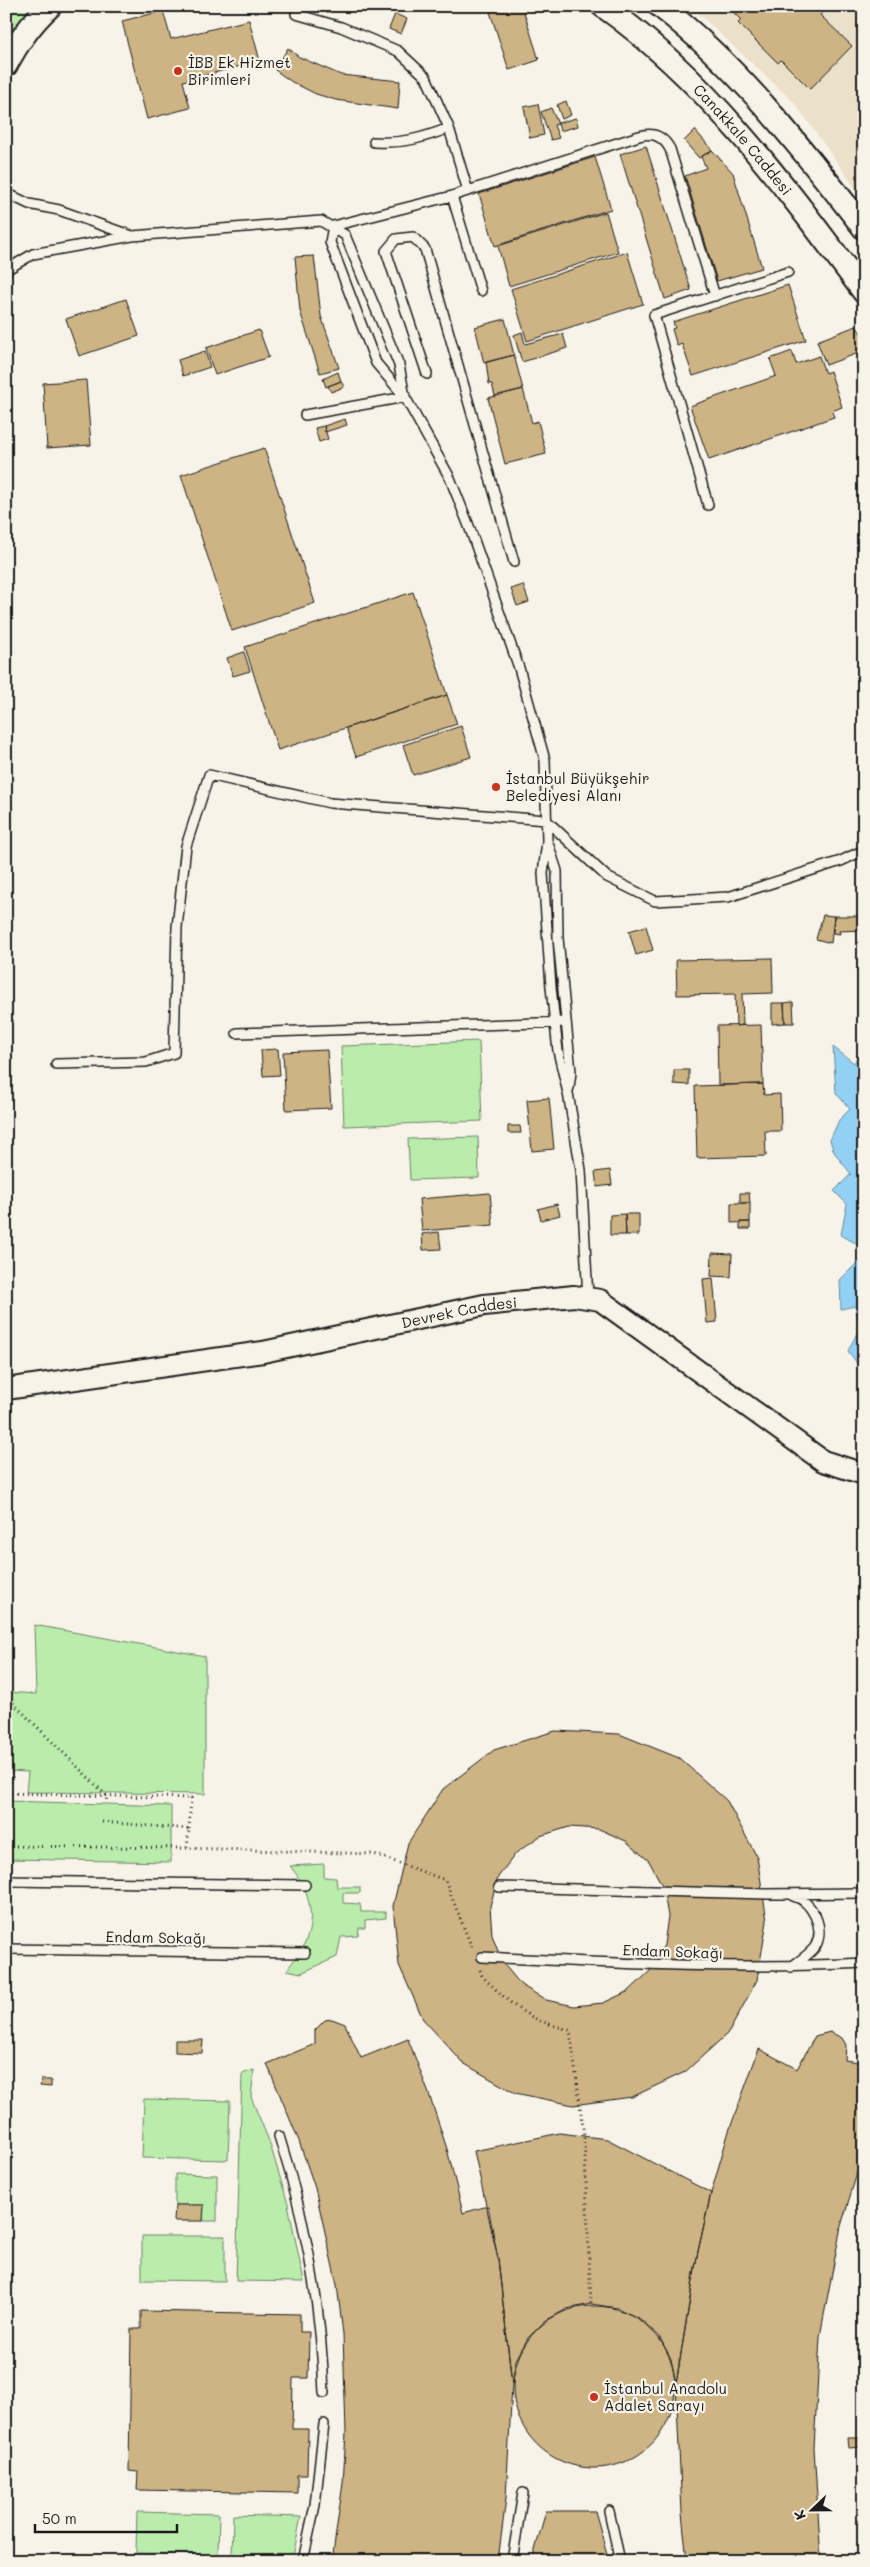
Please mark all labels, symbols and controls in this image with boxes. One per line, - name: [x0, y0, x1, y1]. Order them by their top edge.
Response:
- place label: İBB Ek Hizmet Birimleri: [188, 52, 291, 89]
- marker: İBB Ek Hizmet Birimleri: [172, 65, 184, 77]
- street label: Canakkale Caddesi: [689, 79, 797, 199]
- place label: İstanbul Büyükşehir Belediyesi Alanı: [506, 768, 649, 805]
- marker: İstanbul Büyükşehir Belediyesi Alanı: [490, 781, 502, 793]
- street label: Devrek Caddesi: [399, 1292, 518, 1332]
- street label: Endam Sokağı: [106, 1926, 206, 1948]
- street label: Endam Sokağı: [622, 1939, 724, 1963]
- place label: İstanbul Anadolu Adalet Sarayı: [604, 2378, 727, 2415]
- marker: İstanbul Anadolu Adalet Sarayı: [588, 2391, 600, 2403]
- north arrow: [788, 2484, 838, 2534]
- scale bar: [35, 2502, 178, 2534]
- text: K: [789, 2507, 810, 2523]
- text: 50 m: [42, 2508, 77, 2528]

